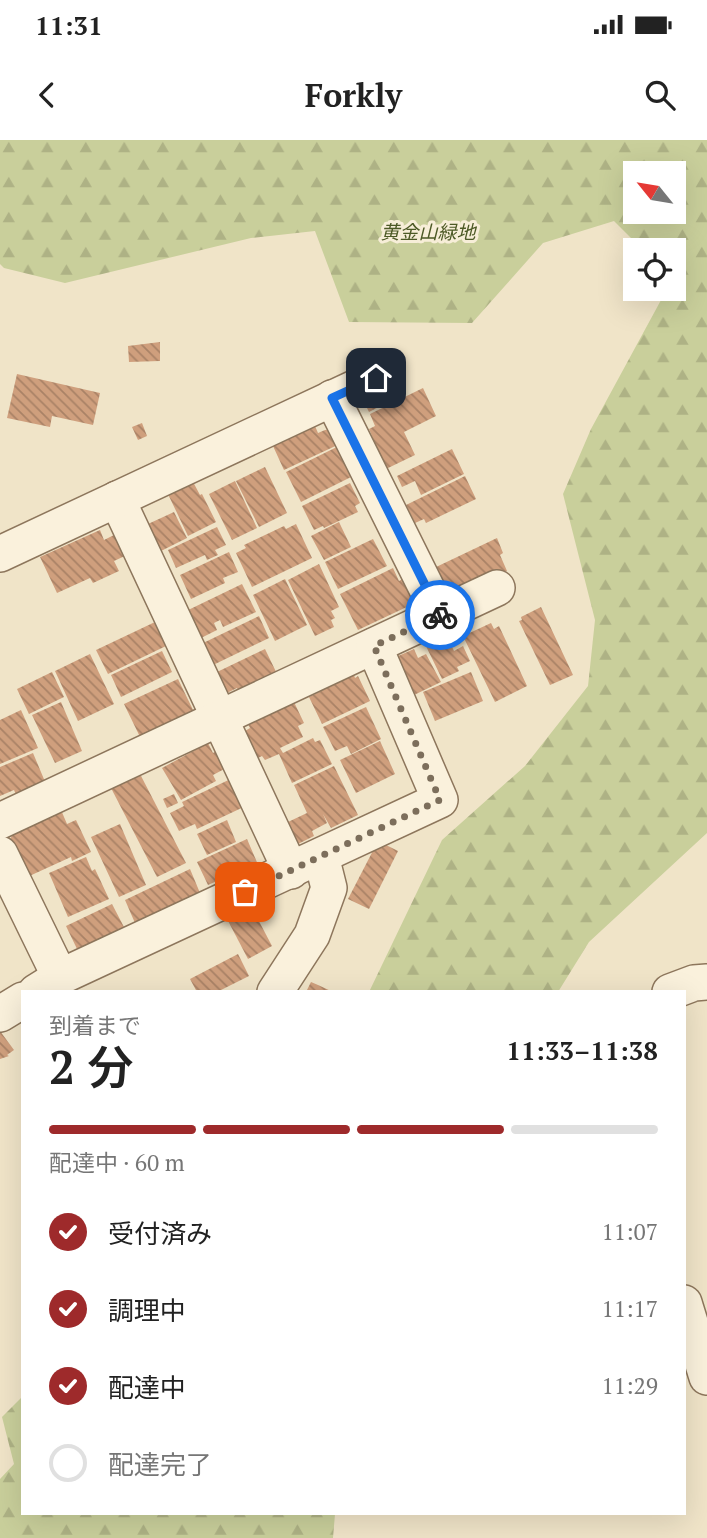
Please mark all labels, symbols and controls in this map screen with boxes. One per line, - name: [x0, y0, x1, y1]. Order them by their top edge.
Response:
- text: 11:31: [35, 8, 103, 42]
- text: Forkly: [305, 74, 402, 116]
- icon: back: [28, 76, 66, 114]
- icon: search: [641, 76, 679, 114]
- north arrow: [623, 161, 686, 224]
- map controls: [623, 161, 686, 301]
- park label: 黄金山緑地: [380, 219, 477, 244]
- button: locate: [623, 238, 686, 301]
- pin: [346, 348, 406, 408]
- icon: home: [357, 359, 395, 397]
- courier: [405, 580, 475, 650]
- icon: bike: [421, 596, 459, 634]
- pin: [215, 862, 275, 922]
- icon: bag: [226, 873, 264, 911]
- text: 到着まで: [49, 1010, 141, 1041]
- text: 11:33–11:38: [506, 1033, 658, 1067]
- text: 2 分: [49, 1036, 133, 1097]
- text: 配達中 · 60 m: [49, 1147, 185, 1178]
- icon: check: [49, 1213, 87, 1251]
- text: 受付済み: [108, 1216, 212, 1250]
- text: 11:07: [601, 1216, 658, 1247]
- icon: check: [49, 1290, 87, 1328]
- text: 調理中: [108, 1293, 186, 1327]
- text: 11:17: [601, 1293, 658, 1324]
- icon: check: [49, 1367, 87, 1405]
- text: 配達中: [108, 1370, 186, 1404]
- text: 11:29: [601, 1370, 658, 1401]
- text: 配達完了: [108, 1447, 212, 1481]

